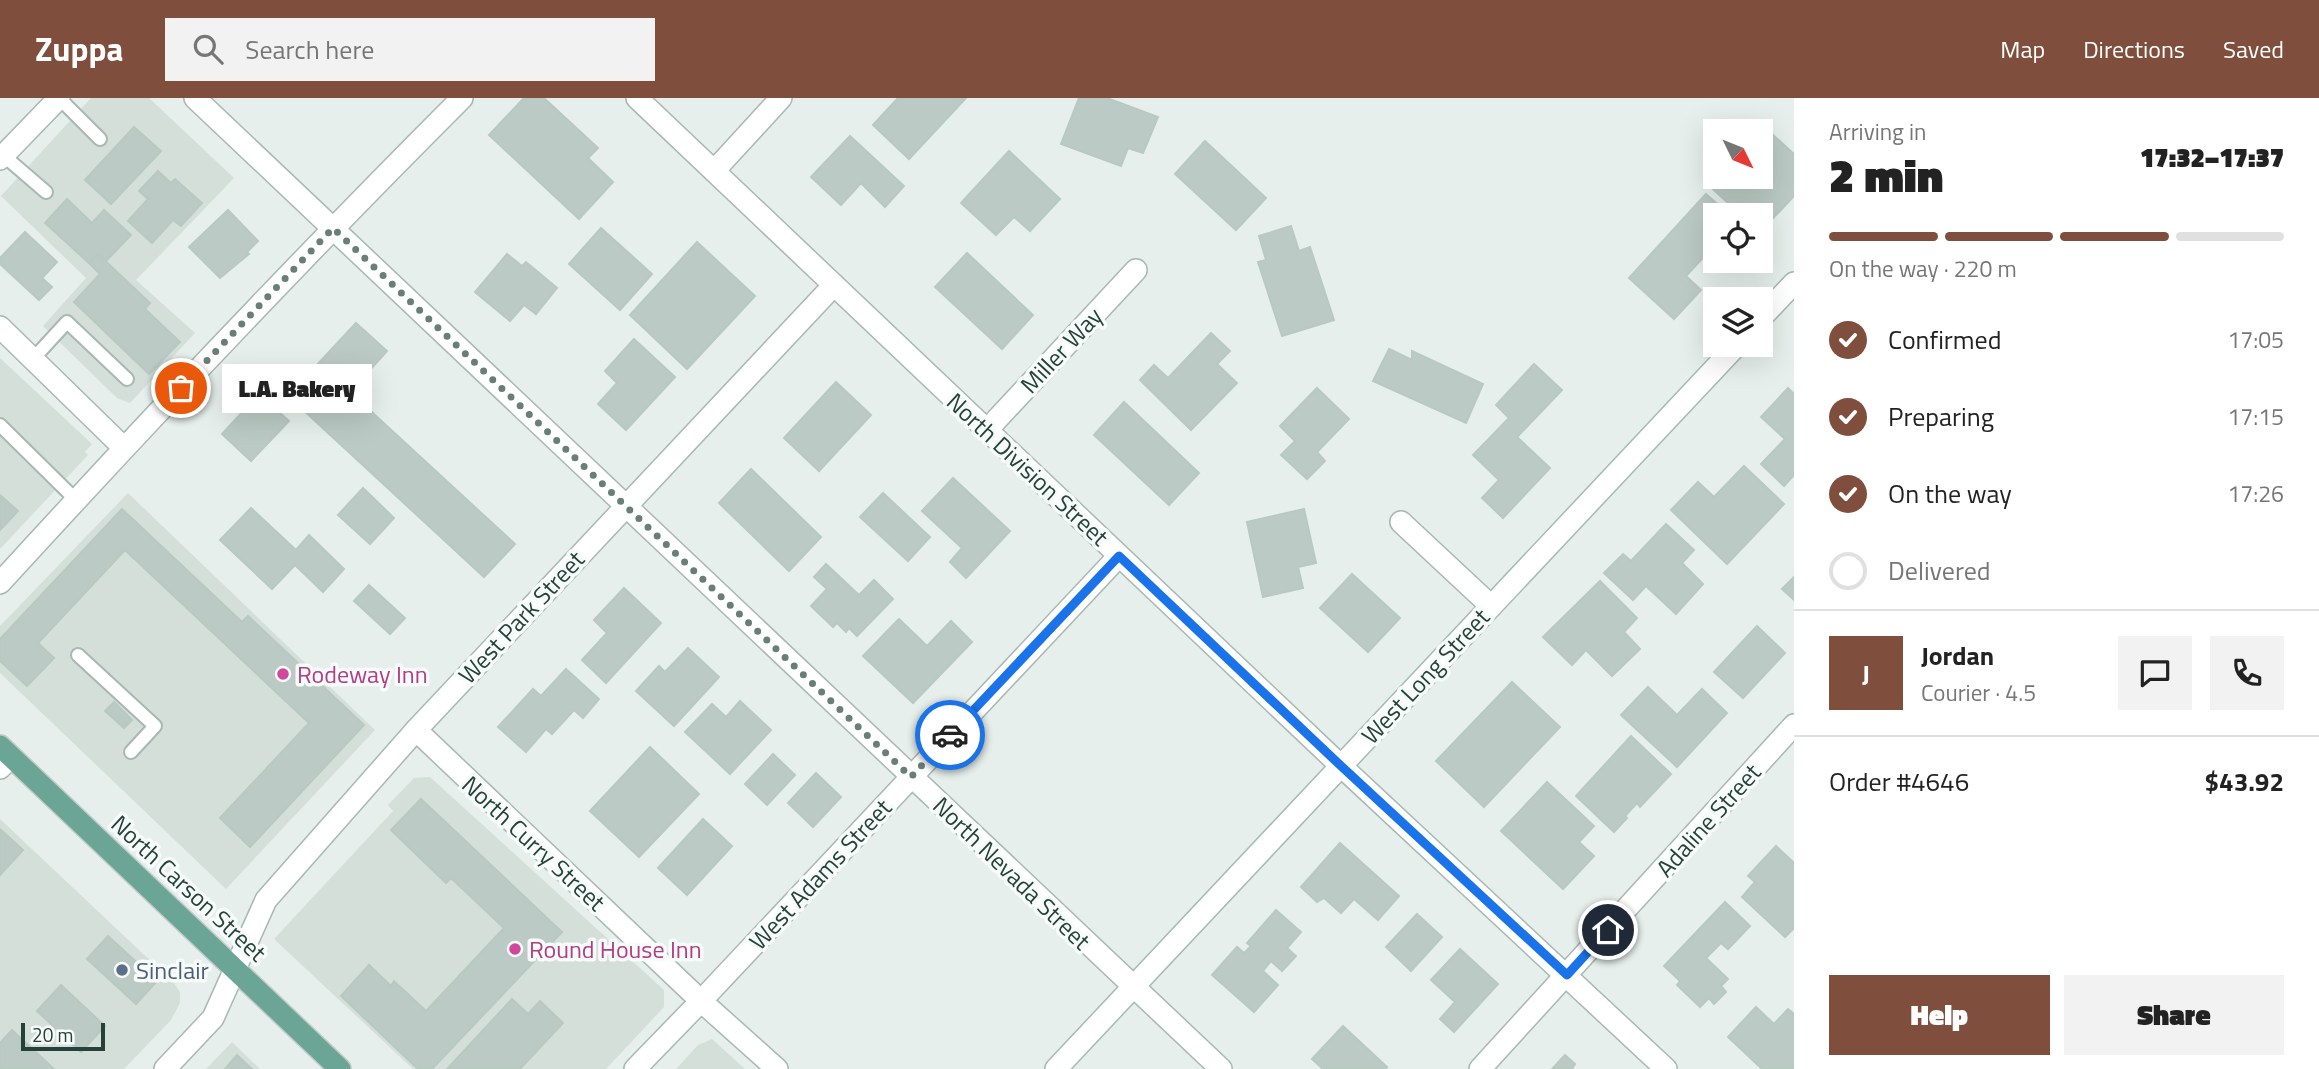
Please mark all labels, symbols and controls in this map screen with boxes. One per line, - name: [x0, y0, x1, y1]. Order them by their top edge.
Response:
- search box: [165, 18, 655, 81]
- text: Zuppa: [35, 24, 123, 74]
- icon: search: [189, 30, 227, 68]
- text: Search here: [245, 30, 374, 69]
- text: Map: [2000, 31, 2045, 67]
- text: Directions: [2083, 31, 2185, 67]
- text: Saved: [2223, 31, 2284, 67]
- text: Arriving in: [1829, 114, 1926, 149]
- north arrow: [1703, 119, 1773, 189]
- map controls: [1703, 119, 1773, 357]
- text: 17:32–17:37: [2140, 138, 2284, 177]
- text: 2 min: [1829, 140, 1943, 210]
- button: locate: [1703, 203, 1773, 273]
- text: On the way · 220 m: [1829, 251, 2017, 286]
- button: layers: [1703, 287, 1773, 357]
- street label: Miller Way: [1011, 298, 1111, 401]
- text: Confirmed: [1888, 320, 2002, 359]
- icon: check: [1829, 321, 1867, 359]
- text: 17:05: [2227, 322, 2284, 357]
- pin: [151, 358, 211, 418]
- callout: L.A. Bakery: [223, 364, 374, 412]
- icon: bag: [162, 369, 200, 407]
- text: L.A. Bakery: [239, 371, 355, 406]
- street label: North Division Street: [939, 384, 1118, 554]
- text: Preparing: [1888, 397, 1994, 436]
- icon: check: [1829, 398, 1867, 436]
- text: 17:15: [2227, 399, 2284, 434]
- text: On the way: [1888, 474, 2012, 513]
- icon: check: [1829, 475, 1867, 513]
- text: 17:26: [2227, 476, 2284, 511]
- street label: West Park Street: [450, 542, 593, 692]
- text: Delivered: [1888, 551, 1991, 590]
- street label: West Long Street: [1352, 600, 1498, 752]
- text: Jordan: [1921, 636, 1994, 675]
- button: chat: [2118, 636, 2192, 710]
- button: phone: [2210, 636, 2284, 710]
- text: J: [1862, 654, 1870, 693]
- place label: Rodeway Inn: [297, 656, 428, 692]
- marker: Rodeway Inn: [275, 666, 291, 682]
- text: Courier · 4.5: [1921, 675, 2036, 710]
- courier: [915, 700, 985, 770]
- icon: car: [931, 716, 969, 754]
- street label: Adaline Street: [1647, 755, 1769, 885]
- text: Order #4646: [1829, 762, 1969, 801]
- text: $43.92: [2205, 762, 2284, 801]
- street label: North Curry Street: [454, 767, 614, 919]
- street label: North Nevada Street: [925, 788, 1099, 958]
- street label: West Adams Street: [740, 790, 900, 958]
- street label: North Carson Street: [103, 806, 275, 970]
- pin: [1578, 900, 1638, 960]
- icon: home: [1589, 911, 1627, 949]
- place label: Round House Inn: [529, 931, 702, 967]
- marker: Round House Inn: [507, 941, 523, 957]
- place label: Sinclair: [136, 952, 209, 988]
- marker: Sinclair: [114, 962, 130, 978]
- button: Help: [1829, 975, 2050, 1055]
- button: Share: [2064, 975, 2284, 1055]
- scale bar: [21, 1020, 105, 1052]
- text: 20 m: [32, 1020, 73, 1049]

